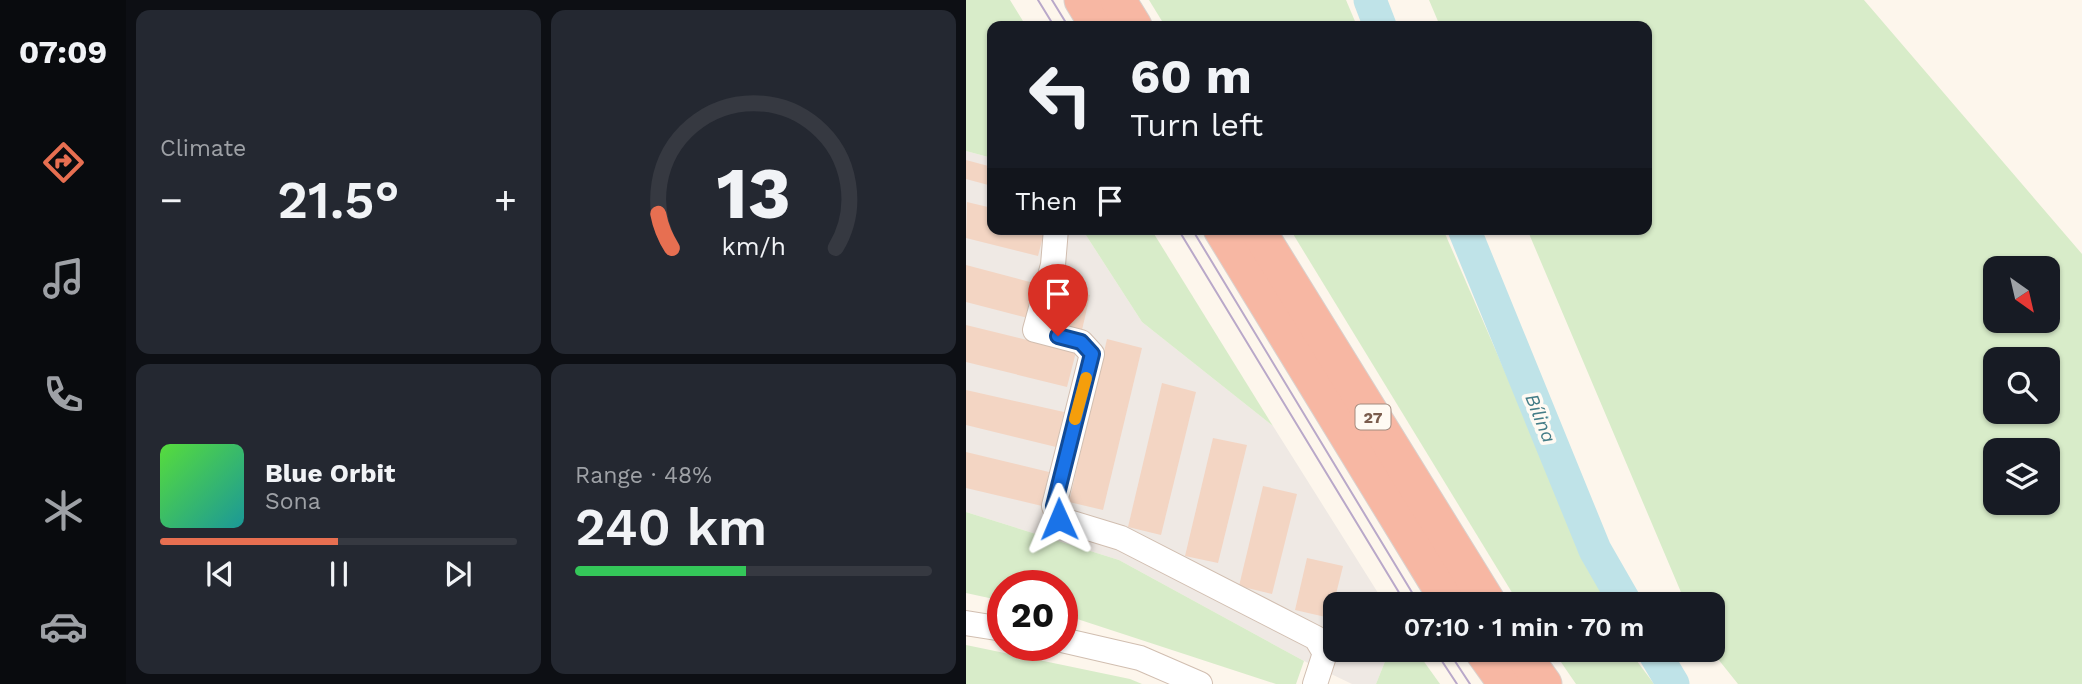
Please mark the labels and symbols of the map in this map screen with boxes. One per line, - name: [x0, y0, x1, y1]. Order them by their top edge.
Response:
- north arrow: [1983, 256, 2060, 332]
- pin: [1028, 264, 1088, 336]
- water label: Bílina: [1520, 390, 1561, 446]
- road number: 27: [1356, 404, 1390, 430]
- position arrow: [1022, 482, 1096, 556]
- speed limit sign: 20: [987, 570, 1078, 661]

